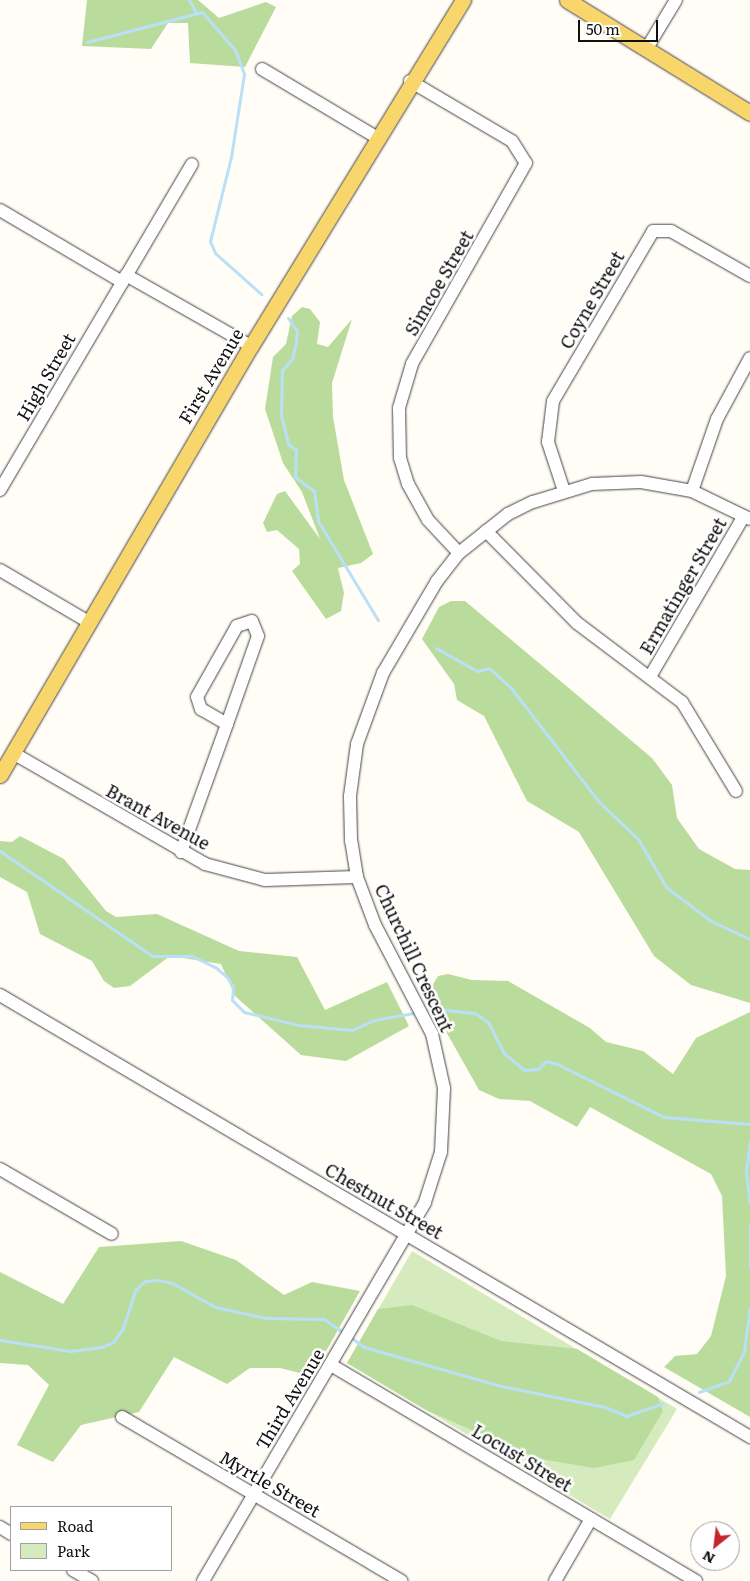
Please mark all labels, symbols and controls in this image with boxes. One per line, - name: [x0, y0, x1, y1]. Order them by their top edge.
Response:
- scale bar: [580, 10, 660, 42]
- text: 50 m: [586, 17, 620, 40]
- street label: Simcoe Street: [400, 227, 478, 339]
- street label: Coyne Street: [555, 247, 629, 353]
- street label: First Avenue: [174, 324, 248, 428]
- street label: High Street: [12, 329, 80, 425]
- street label: Ermatinger Street: [635, 514, 731, 658]
- street label: Brant Avenue: [102, 780, 214, 854]
- street label: Churchill Crescent: [370, 881, 458, 1035]
- street label: Chestnut Street: [321, 1158, 447, 1244]
- street label: Third Avenue: [251, 1344, 329, 1454]
- street label: Locust Street: [468, 1420, 576, 1496]
- street label: Myrtle Street: [216, 1446, 324, 1522]
- legend: [10, 1506, 172, 1571]
- text: Road: [57, 1514, 93, 1537]
- north arrow: [690, 1521, 740, 1571]
- text: Park: [57, 1539, 90, 1562]
- text: N: [698, 1547, 718, 1570]

